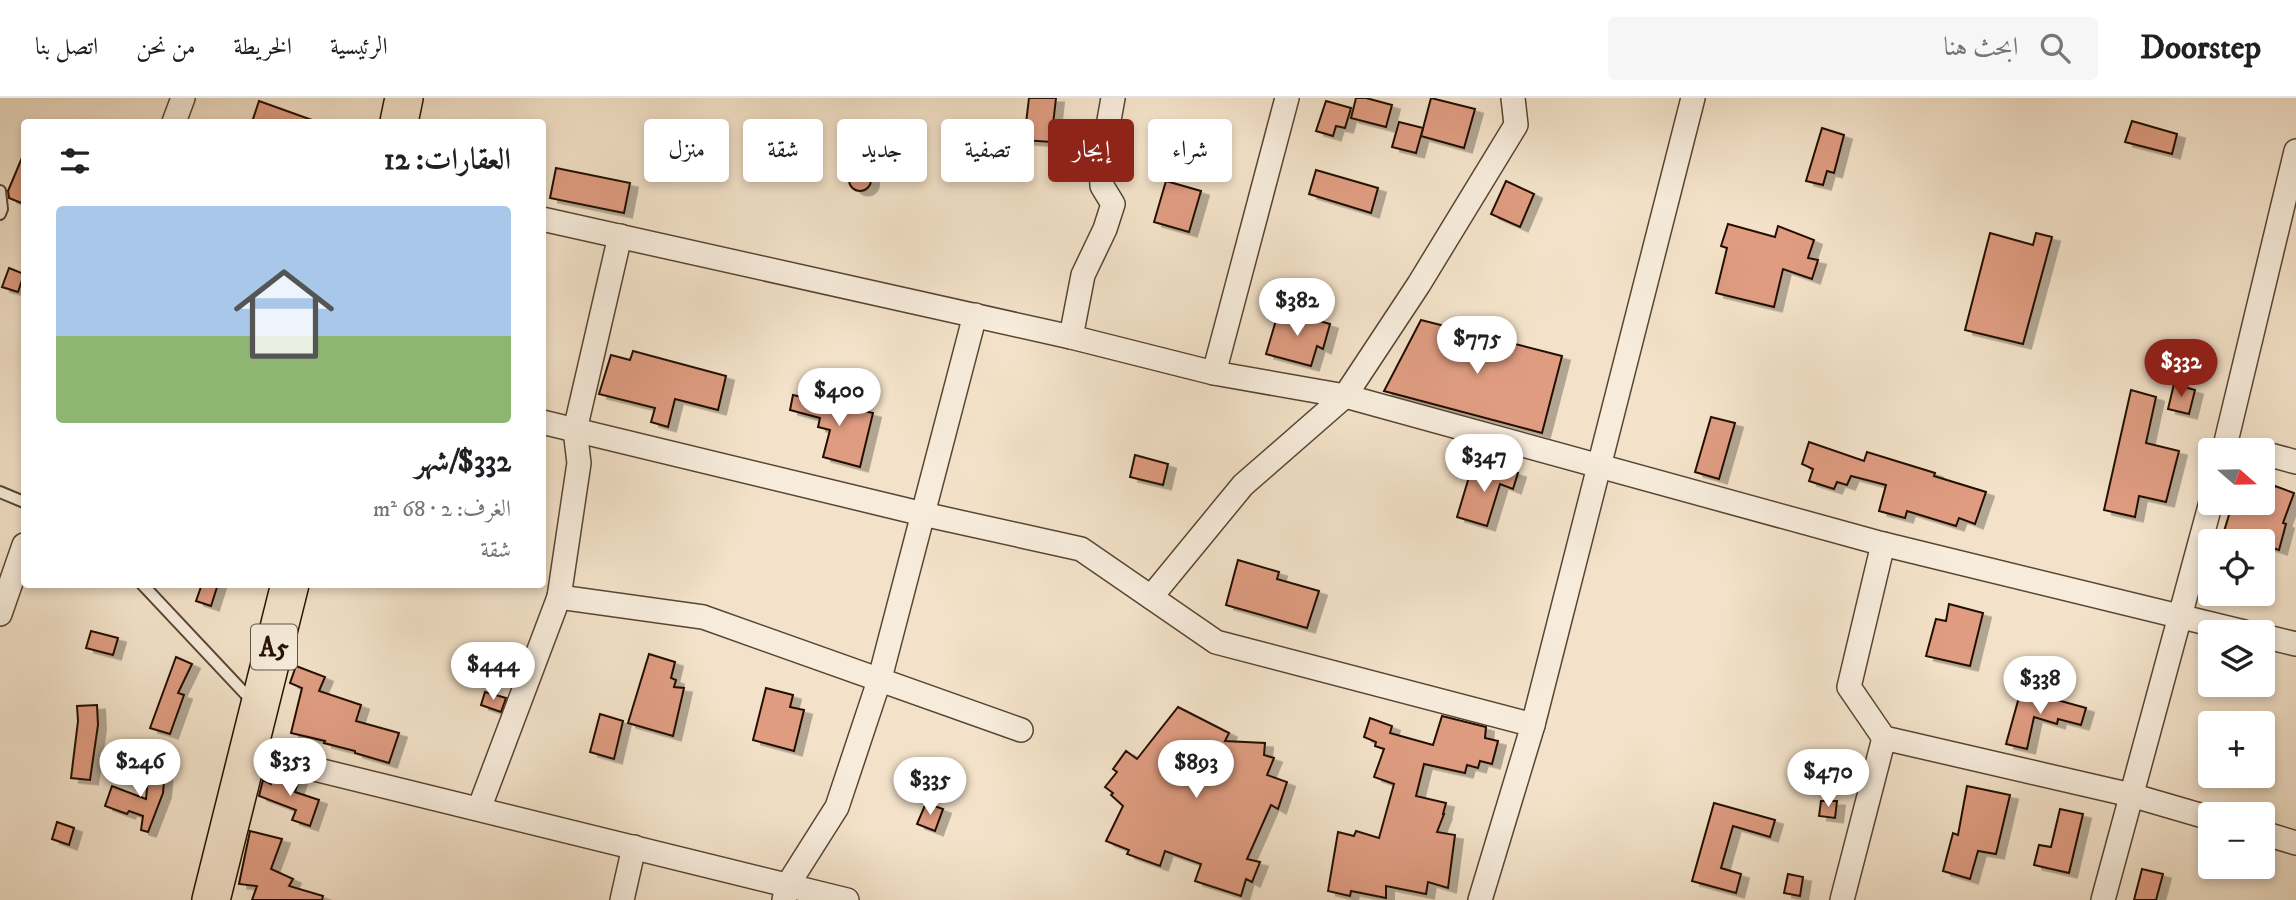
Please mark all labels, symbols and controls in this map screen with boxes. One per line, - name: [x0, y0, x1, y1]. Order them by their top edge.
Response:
- search box: [1608, 17, 2098, 80]
- text: Doorstep: [2140, 28, 2261, 69]
- icon: search: [2036, 29, 2074, 67]
- text: ابحث هنا: [1943, 31, 2018, 64]
- text: اتصل بنا: [35, 32, 98, 62]
- text: من نحن: [136, 32, 196, 62]
- text: الخريطة: [234, 32, 292, 62]
- text: الرئيسية: [330, 32, 388, 62]
- chip: منزل: [644, 119, 729, 182]
- chip: شقة: [743, 119, 823, 182]
- chip: جديد: [837, 119, 927, 182]
- chip: تصفية: [941, 119, 1034, 182]
- chip: إيجار: [1048, 119, 1134, 182]
- chip: شراء: [1148, 119, 1232, 182]
- icon: filters: [56, 142, 94, 180]
- text: العقارات: 12: [384, 142, 511, 179]
- icon: home: [221, 251, 347, 377]
- pin: $382: [1256, 278, 1338, 338]
- text: $382: [1275, 286, 1319, 315]
- pin: $775: [1436, 316, 1518, 376]
- text: $775: [1453, 324, 1501, 353]
- pin: $332: [2140, 340, 2222, 399]
- text: $332: [2160, 347, 2202, 376]
- pin: $400: [798, 368, 880, 428]
- text: $400: [814, 376, 864, 405]
- pin: $347: [1443, 434, 1525, 494]
- north arrow: [2198, 438, 2275, 514]
- map controls: [2198, 438, 2275, 879]
- text: $347: [1461, 442, 1507, 471]
- text: $332/شهر: [415, 444, 511, 481]
- text: الغرف: 2 · 68 m²: [373, 495, 511, 524]
- button: locate: [2198, 529, 2275, 606]
- text: شقة: [481, 536, 511, 565]
- button: layers: [2198, 620, 2275, 697]
- road number: A5: [251, 624, 297, 670]
- pin: $444: [452, 642, 534, 702]
- text: $444: [467, 650, 519, 679]
- pin: $338: [1999, 656, 2081, 716]
- text: $338: [2019, 664, 2061, 693]
- button: +: [2198, 711, 2275, 788]
- pin: $353: [249, 738, 331, 798]
- pin: $246: [99, 740, 181, 799]
- pin: $893: [1155, 740, 1237, 800]
- text: $353: [269, 746, 311, 775]
- text: $246: [115, 747, 165, 776]
- text: $893: [1174, 748, 1218, 777]
- pin: $470: [1787, 750, 1869, 809]
- text: $470: [1803, 757, 1853, 786]
- pin: $335: [889, 758, 971, 817]
- text: $335: [909, 765, 951, 794]
- button: −: [2198, 802, 2275, 879]

